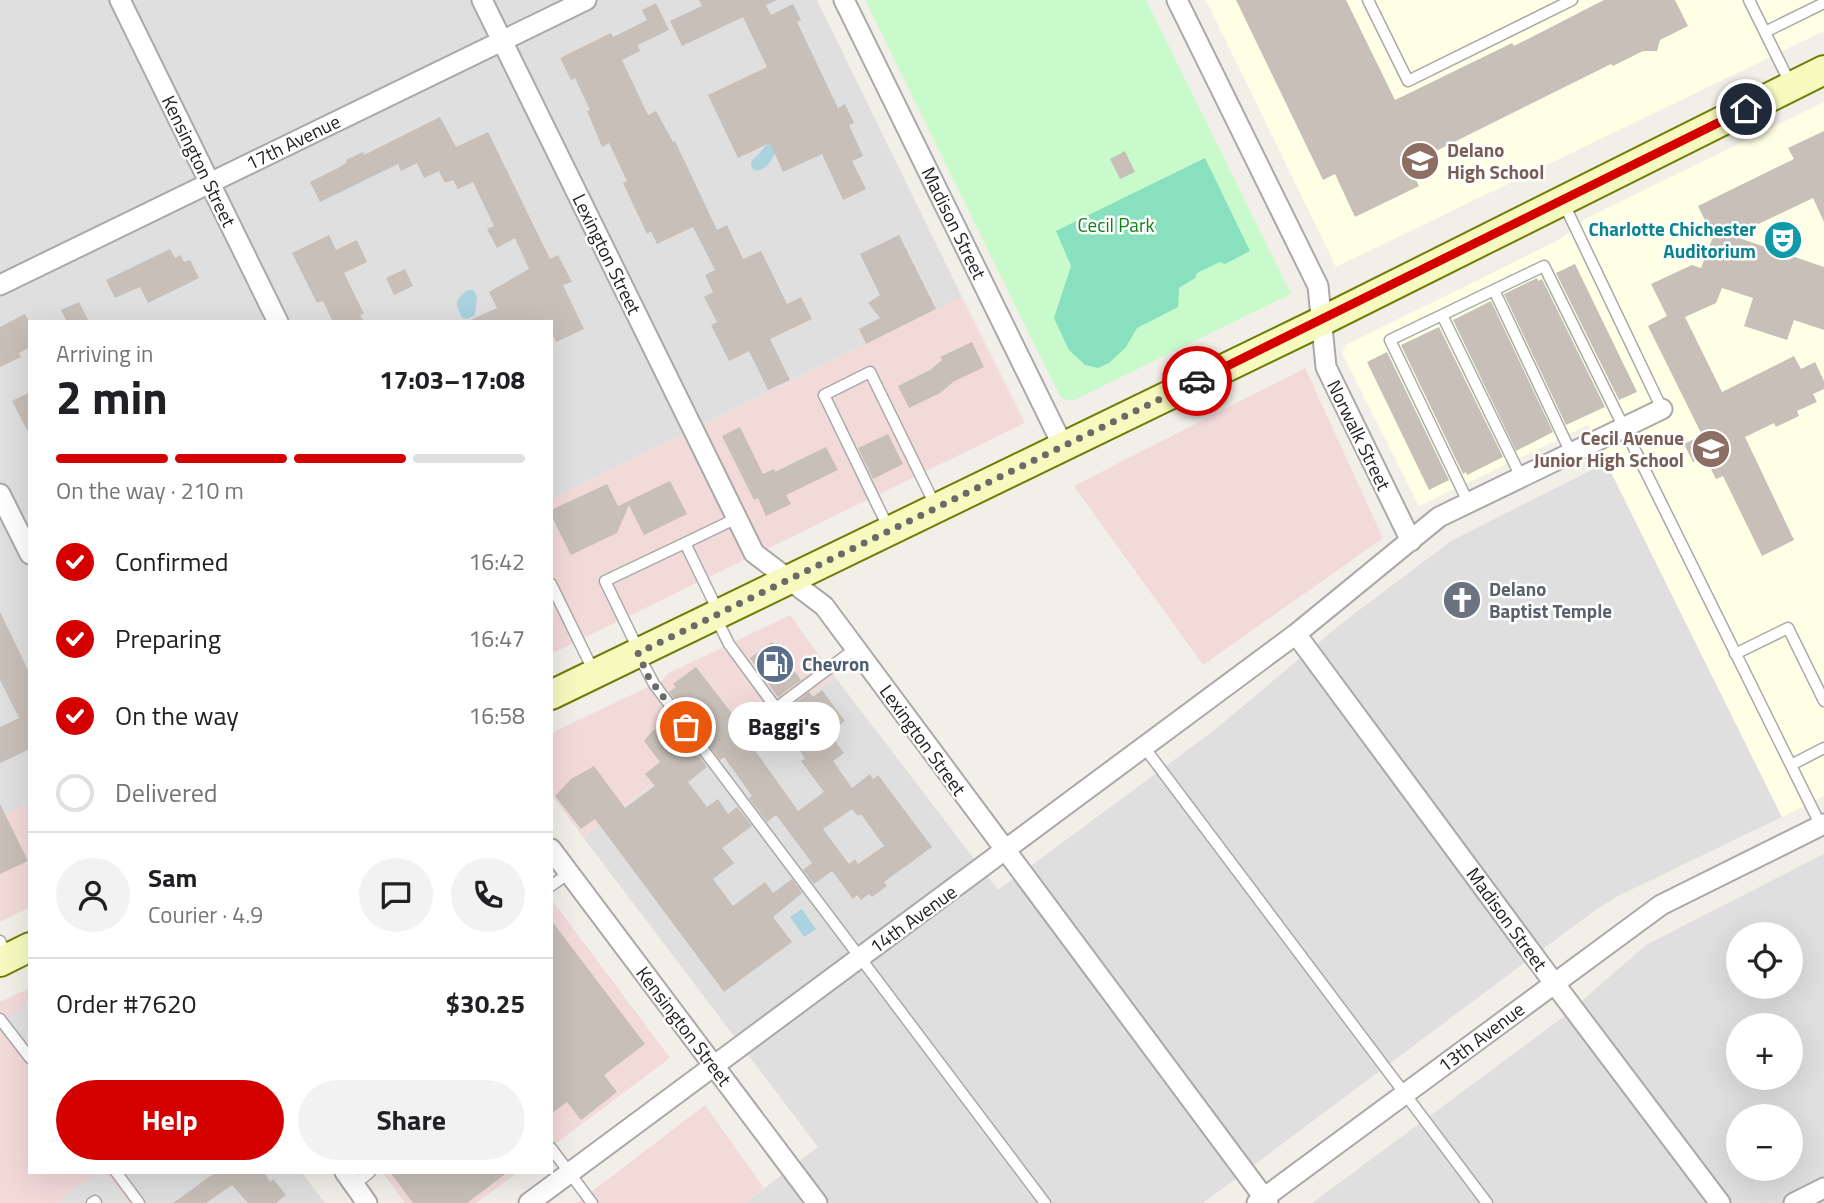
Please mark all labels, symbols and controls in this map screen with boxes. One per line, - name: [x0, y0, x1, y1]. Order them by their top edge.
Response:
- pin: [1716, 79, 1776, 139]
- street label: Kensington Street: [155, 90, 244, 232]
- icon: home: [1727, 90, 1765, 128]
- street label: 17th Avenue: [241, 106, 345, 177]
- place label: Delano High School: [1447, 135, 1544, 186]
- school or university icon: Delano High School: [1399, 140, 1441, 182]
- street label: Madison Street: [915, 162, 994, 284]
- street label: Lexington Street: [566, 188, 649, 319]
- park label: Cecil Park: [1077, 210, 1155, 239]
- place label: Charlotte Chichester Auditorium: [1588, 214, 1756, 265]
- theatre icon: Charlotte Chichester Auditorium: [1762, 219, 1804, 261]
- text: Arriving in: [56, 336, 153, 371]
- courier: [1162, 346, 1232, 416]
- text: 17:03–17:08: [379, 360, 525, 399]
- text: 2 min: [56, 362, 168, 432]
- icon: car: [1178, 362, 1216, 400]
- street label: Norwalk Street: [1320, 375, 1399, 495]
- place label: Cecil Avenue Junior High School: [1534, 423, 1684, 474]
- school or university icon: Cecil Avenue Junior High School: [1690, 428, 1732, 470]
- text: On the way · 210 m: [56, 473, 244, 508]
- text: Confirmed: [115, 542, 229, 581]
- icon: check: [56, 543, 94, 581]
- text: 16:42: [468, 544, 525, 579]
- place label: Delano Baptist Temple: [1489, 574, 1612, 625]
- church icon: Delano Baptist Temple: [1441, 579, 1483, 621]
- text: Preparing: [115, 619, 221, 658]
- icon: check: [56, 620, 94, 658]
- text: 16:47: [468, 621, 525, 656]
- fuel station icon: Chevron: [754, 643, 796, 685]
- place label: Chevron: [802, 649, 870, 678]
- street label: Lexington Street: [873, 678, 974, 802]
- text: On the way: [115, 696, 239, 735]
- icon: check: [56, 697, 94, 735]
- pin: [656, 697, 716, 757]
- text: 16:58: [468, 698, 525, 733]
- callout: Baggi's: [728, 702, 840, 752]
- icon: bag: [667, 708, 705, 746]
- text: Baggi's: [748, 709, 820, 744]
- text: Delivered: [115, 773, 218, 812]
- button: person: [56, 858, 130, 932]
- text: Sam: [148, 858, 197, 897]
- button: chat: [359, 858, 433, 932]
- button: phone: [451, 858, 525, 932]
- street label: Madison Street: [1460, 861, 1555, 977]
- street label: 14th Avenue: [863, 877, 962, 960]
- text: Courier · 4.9: [148, 897, 263, 932]
- map controls: [1726, 922, 1803, 1181]
- button: locate: [1726, 922, 1803, 999]
- street label: Kensington Street: [630, 960, 739, 1092]
- text: Order #7620: [56, 984, 196, 1023]
- text: $30.25: [446, 984, 525, 1023]
- street label: 13th Avenue: [1431, 994, 1530, 1079]
- button: +: [1726, 1013, 1803, 1090]
- button: Help: [56, 1080, 284, 1160]
- button: Share: [298, 1080, 525, 1160]
- button: −: [1726, 1104, 1803, 1181]

